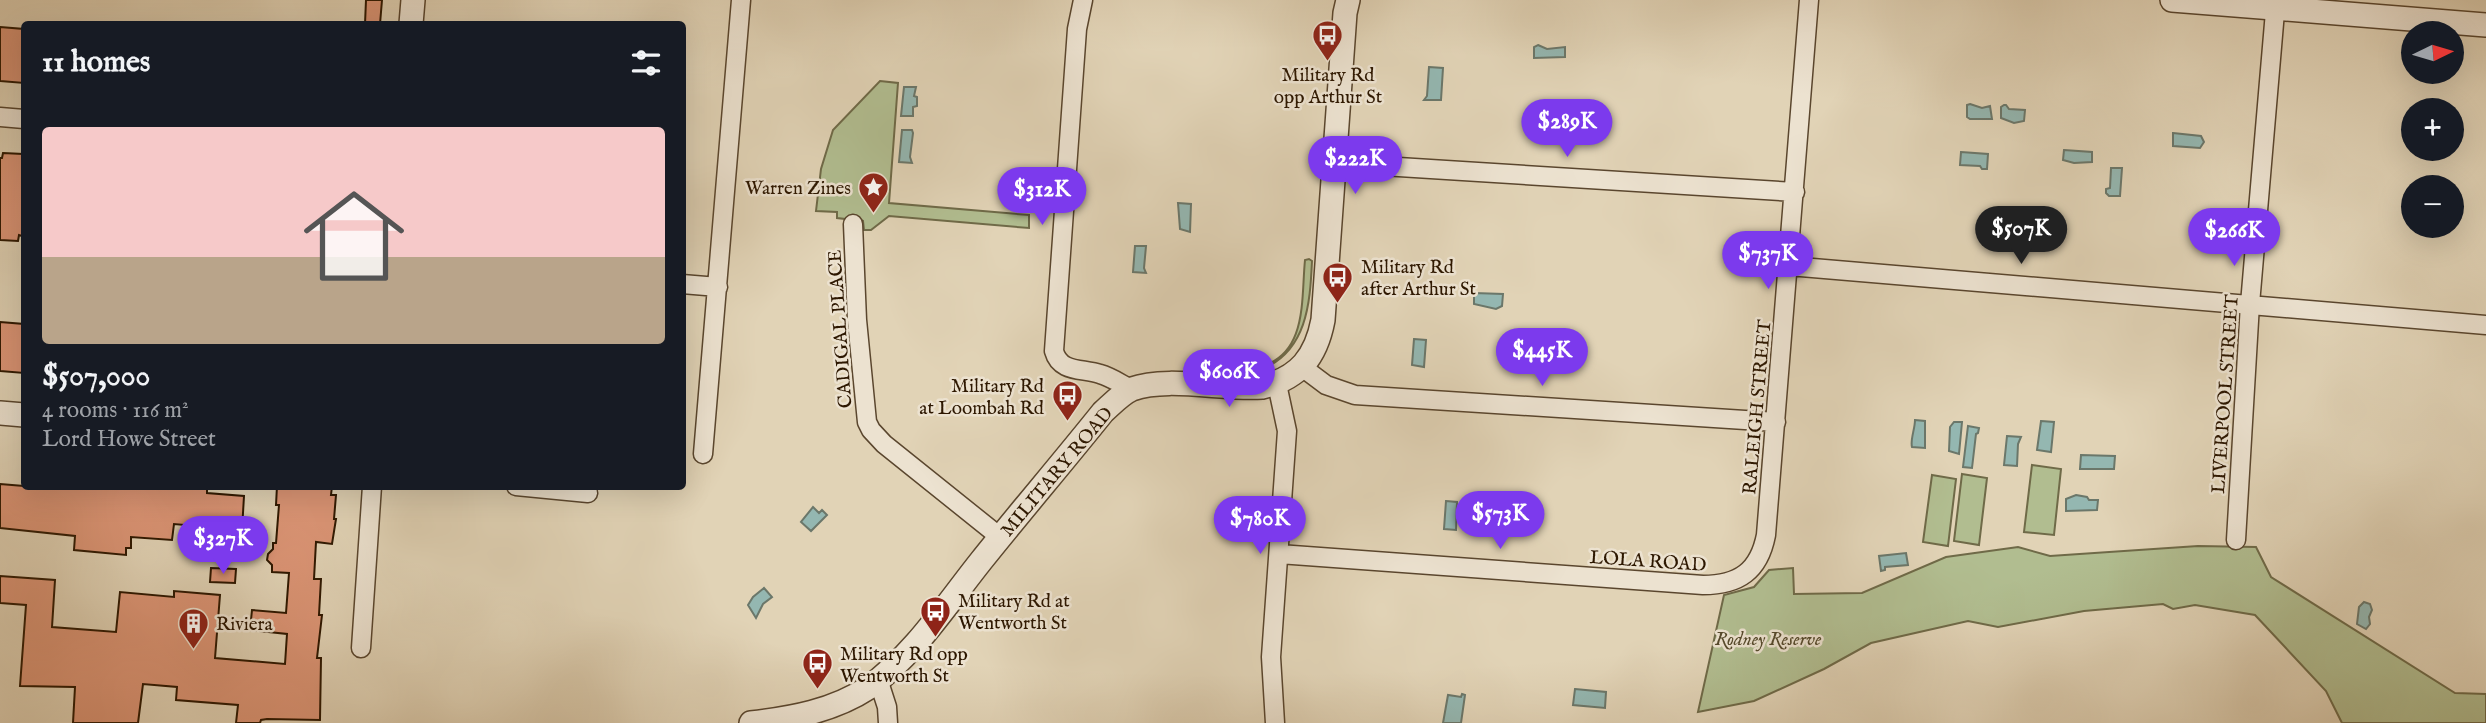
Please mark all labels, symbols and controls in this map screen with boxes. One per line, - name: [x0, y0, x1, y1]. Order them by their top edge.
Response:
- bus stop icon: Military Rd opp Arthur St: [1311, 18, 1345, 62]
- north arrow: [2401, 21, 2464, 84]
- map controls: [2401, 21, 2464, 238]
- text: 11 homes: [42, 44, 150, 82]
- icon: filters: [627, 44, 665, 82]
- place label: Military Rd opp Arthur St: [1274, 64, 1383, 110]
- button: +: [2401, 98, 2464, 161]
- pin: $289K: [1518, 100, 1616, 159]
- text: $289K: [1537, 107, 1597, 136]
- pin: $222K: [1306, 136, 1404, 196]
- text: $222K: [1324, 144, 1386, 173]
- pin: $312K: [993, 168, 1091, 227]
- place icon: Warren Zines: [857, 170, 891, 214]
- icon: home: [291, 173, 417, 299]
- text: $312K: [1013, 175, 1071, 204]
- button: −: [2401, 175, 2464, 238]
- place label: Warren Zines: [745, 177, 851, 201]
- pin: $507K: [1972, 206, 2070, 266]
- pin: $266K: [2185, 208, 2283, 268]
- text: $507K: [1991, 214, 2051, 243]
- text: $266K: [2204, 216, 2264, 245]
- pin: $737K: [1719, 232, 1817, 291]
- text: $737K: [1738, 239, 1798, 268]
- street label: CADIGAL PLACE: [823, 249, 858, 409]
- place label: Military Rd after Arthur St: [1361, 256, 1477, 302]
- bus stop icon: Military Rd after Arthur St: [1321, 260, 1355, 304]
- street label: LIVERPOOL STREET: [2207, 294, 2245, 495]
- street label: RALEIGH STREET: [1738, 319, 1778, 496]
- pin: $445K: [1493, 328, 1591, 388]
- text: $445K: [1512, 336, 1572, 365]
- pin: $606K: [1180, 350, 1278, 409]
- text: $606K: [1199, 357, 1259, 386]
- text: $507,000: [42, 358, 150, 396]
- place label: Military Rd at Loombah Rd: [919, 375, 1045, 421]
- bus stop icon: Military Rd at Loombah Rd: [1050, 379, 1084, 423]
- text: 4 rooms · 116 m²: [42, 396, 189, 425]
- street label: MILITARY ROAD: [996, 402, 1119, 542]
- text: Lord Howe Street: [42, 425, 216, 454]
- pin: $573K: [1451, 491, 1549, 551]
- pin: $780K: [1211, 496, 1309, 556]
- text: $573K: [1471, 499, 1529, 528]
- text: $780K: [1230, 504, 1290, 533]
- pin: $327K: [174, 516, 272, 576]
- text: $327K: [193, 524, 253, 553]
- street label: LOLA ROAD: [1589, 546, 1707, 578]
- place label: Military Rd at Wentworth St: [958, 590, 1070, 636]
- bus stop icon: Military Rd at Wentworth St: [918, 594, 952, 638]
- building icon: Riviera: [176, 606, 210, 650]
- place label: Riviera: [216, 613, 273, 637]
- park label: Rodney Reserve: [1715, 628, 1822, 652]
- place label: Military Rd opp Wentworth St: [840, 643, 968, 689]
- bus stop icon: Military Rd opp Wentworth St: [800, 647, 834, 691]

